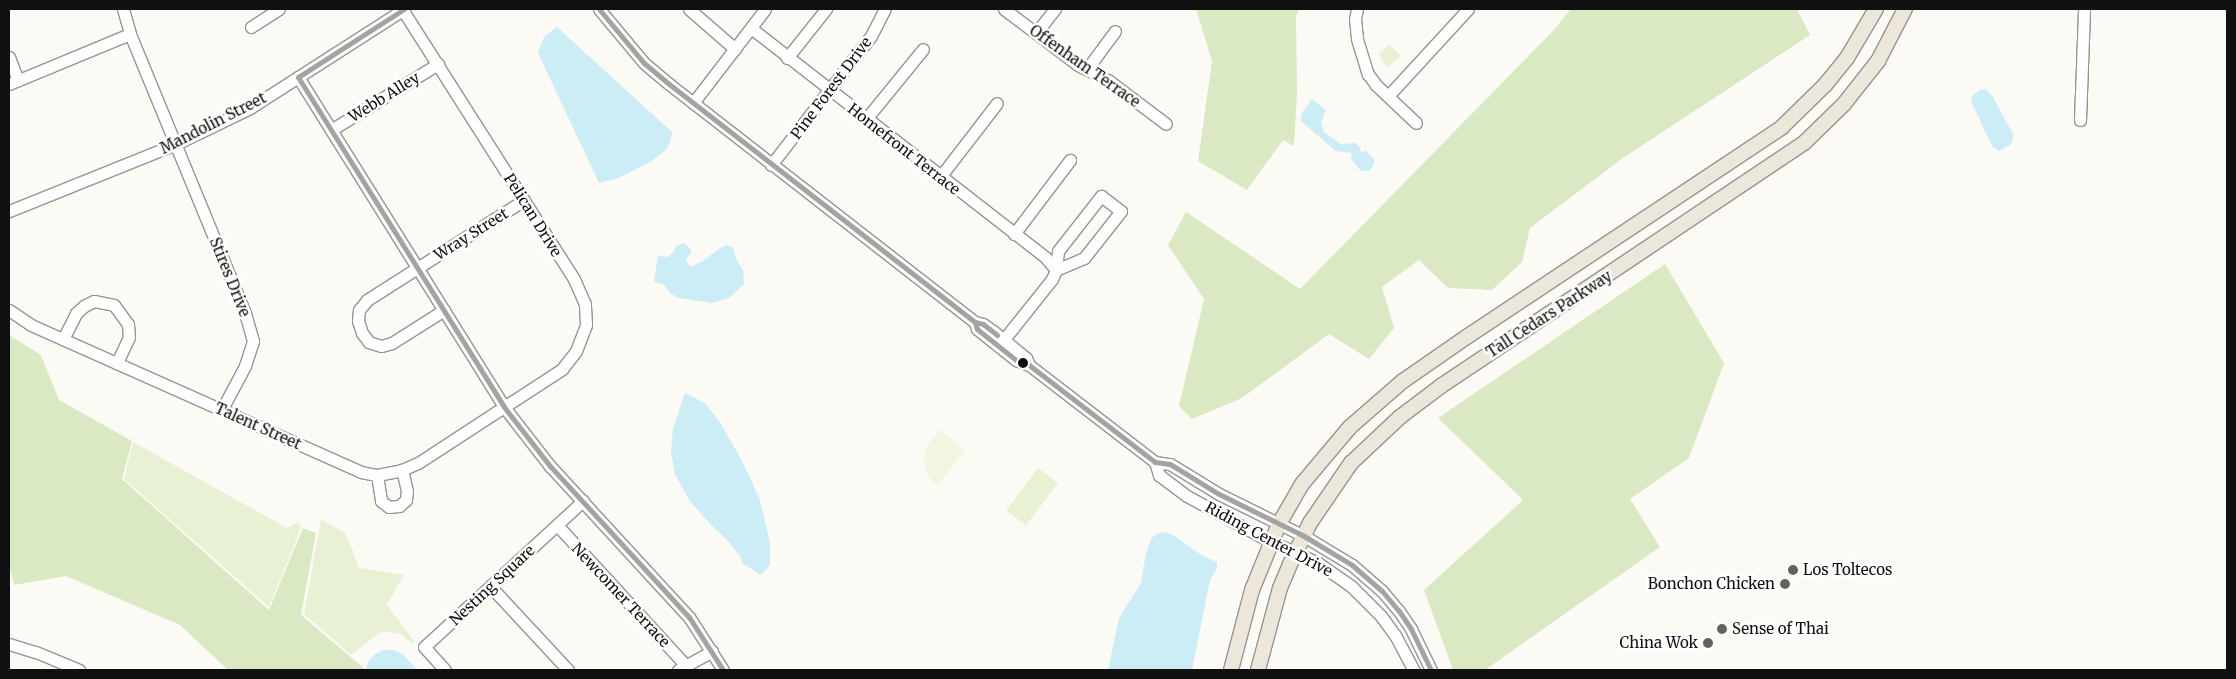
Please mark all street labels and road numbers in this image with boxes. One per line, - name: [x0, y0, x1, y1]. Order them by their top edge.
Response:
- street label: Offenham Terrace: [1026, 21, 1144, 111]
- street label: Pine Forest Drive: [787, 33, 875, 143]
- street label: Webb Alley: [345, 68, 423, 126]
- street label: Mandolin Street: [157, 89, 269, 157]
- street label: Homefront Terrace: [844, 99, 964, 199]
- street label: Pelican Drive: [500, 170, 566, 260]
- street label: Wray Street: [431, 204, 511, 264]
- street label: Stires Drive: [206, 235, 254, 319]
- street label: Tall Cedars Parkway: [1483, 267, 1615, 361]
- street label: Talent Street: [212, 399, 304, 453]
- street label: Riding Center Drive: [1202, 498, 1336, 580]
- street label: Newcomer Terrace: [568, 539, 674, 651]
- street label: Nesting Square: [446, 541, 538, 629]

